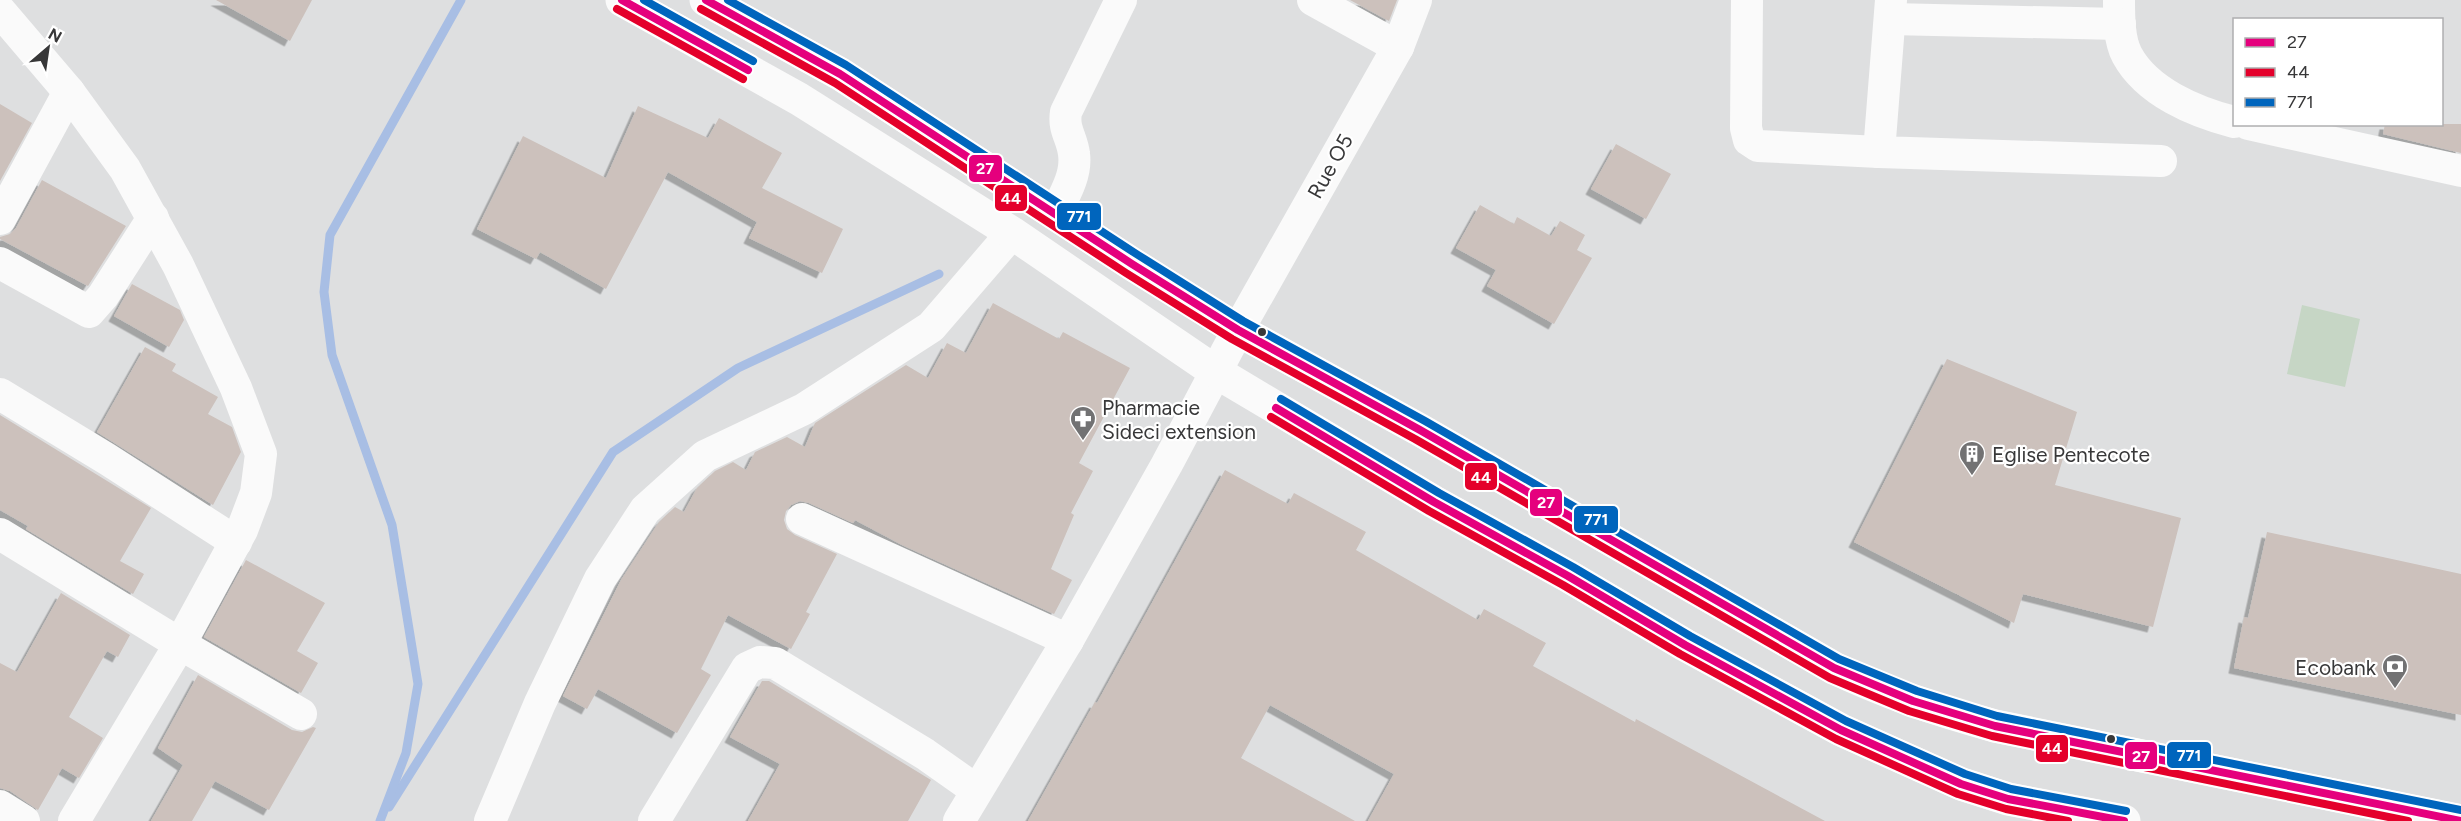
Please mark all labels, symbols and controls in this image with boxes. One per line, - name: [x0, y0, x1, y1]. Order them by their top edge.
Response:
- north arrow: [18, 18, 78, 78]
- legend: [2233, 18, 2443, 126]
- text: N: [45, 24, 65, 47]
- text: 27: [2287, 31, 2307, 53]
- text: 44: [2287, 61, 2309, 83]
- text: 771: [2287, 91, 2314, 113]
- street label: Rue O5: [1302, 129, 1358, 203]
- line badge: 27: [968, 154, 1003, 183]
- text: 27: [976, 159, 994, 178]
- line badge: 44: [994, 184, 1028, 212]
- text: 44: [1001, 189, 1021, 208]
- line badge: 771: [1056, 202, 1102, 231]
- text: 771: [1067, 207, 1091, 226]
- unlabelled marker: [1256, 326, 1268, 338]
- place label: Pharmacie Sideci extension: [1102, 395, 1256, 444]
- pharmacy icon: Pharmacie Sideci extension: [1068, 404, 1098, 442]
- building icon: Eglise Pentecote: [1957, 439, 1987, 477]
- place label: Eglise Pentecote: [1992, 442, 2150, 467]
- line badge: 44: [1464, 462, 1498, 491]
- text: 44: [1471, 468, 1491, 487]
- line badge: 27: [1529, 488, 1563, 517]
- text: 27: [1537, 493, 1555, 512]
- line badge: 771: [1573, 505, 1619, 534]
- text: 771: [1584, 510, 1608, 529]
- bank icon: Ecobank: [2380, 652, 2410, 690]
- place label: Ecobank: [2295, 655, 2377, 680]
- unlabelled marker: [2105, 733, 2117, 745]
- line badge: 44: [2035, 734, 2069, 763]
- text: 44: [2042, 739, 2062, 758]
- line badge: 27: [2124, 741, 2158, 770]
- line badge: 771: [2166, 741, 2212, 769]
- text: 771: [2177, 746, 2201, 765]
- text: 27: [2132, 747, 2150, 766]

